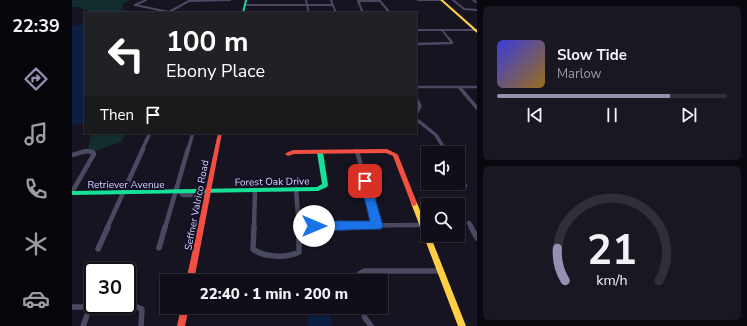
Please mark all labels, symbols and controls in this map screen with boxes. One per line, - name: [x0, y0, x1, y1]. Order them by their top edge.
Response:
- text: 22:39: [12, 14, 60, 38]
- text: 100 m: [166, 23, 249, 61]
- icon: left: [100, 28, 152, 80]
- text: Slow Tide: [557, 45, 627, 65]
- text: Ebony Place: [166, 59, 265, 83]
- icon: directions: [22, 65, 50, 93]
- text: Marlow: [557, 65, 602, 83]
- icon: arrive: [142, 104, 164, 126]
- icon: previous: [524, 104, 546, 126]
- icon: pause: [601, 104, 623, 126]
- icon: next: [678, 104, 700, 126]
- text: Then: [100, 105, 134, 125]
- icon: music: [22, 120, 50, 148]
- map controls: [421, 146, 465, 242]
- button: sound: [421, 146, 465, 190]
- street label: Seffner Valrico Road: [181, 159, 213, 251]
- pin: [348, 164, 382, 198]
- icon: arrive: [354, 170, 376, 192]
- street label: Forest Oak Drive: [235, 174, 310, 190]
- icon: phone: [22, 175, 50, 203]
- street label: Retriever Avenue: [87, 178, 165, 192]
- button: search: [421, 198, 465, 242]
- position arrow: [293, 205, 335, 247]
- text: 21: [587, 222, 637, 279]
- icon: climate: [22, 230, 50, 258]
- speed limit sign: 30: [84, 262, 136, 314]
- text: km/h: [596, 271, 628, 290]
- text: 22:40 · 1 min · 200 m: [200, 284, 348, 304]
- icon: car: [22, 285, 50, 313]

